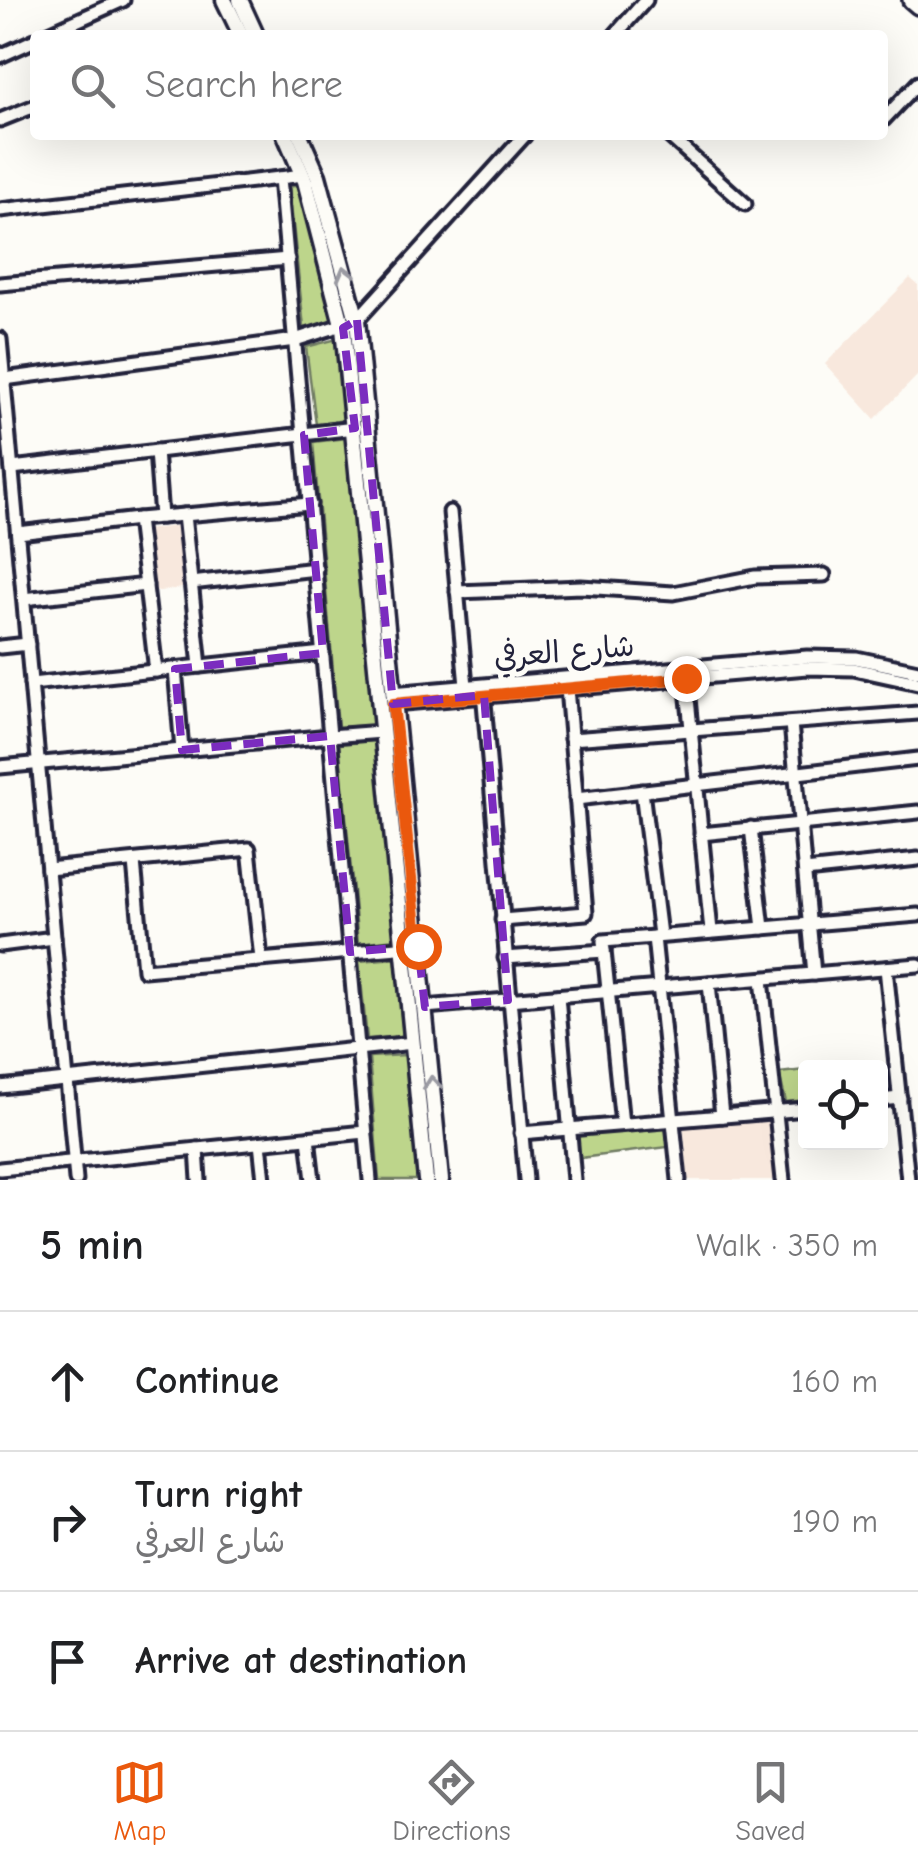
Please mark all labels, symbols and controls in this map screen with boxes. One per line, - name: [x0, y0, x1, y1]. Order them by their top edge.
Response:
- search box: [30, 30, 888, 140]
- icon: search: [65, 58, 120, 113]
- text: Search here: [145, 63, 343, 107]
- one-way arrow: [335, 265, 356, 282]
- street label: شارع العرفي: [492, 626, 636, 679]
- route end: [664, 656, 710, 702]
- route start: [396, 924, 442, 970]
- map controls: [798, 1060, 888, 1150]
- button: locate: [798, 1060, 888, 1150]
- one-way arrow: [422, 1075, 443, 1091]
- text: 5 min: [40, 1221, 144, 1270]
- text: Walk · 350 m: [696, 1227, 878, 1264]
- icon: ahead: [40, 1354, 95, 1409]
- text: Continue: [135, 1359, 279, 1403]
- text: 160 m: [791, 1363, 878, 1400]
- text: Turn right: [135, 1473, 302, 1517]
- icon: right: [40, 1494, 95, 1549]
- text: 190 m: [792, 1503, 878, 1540]
- text: شارع العرفي: [135, 1523, 285, 1560]
- icon: arrive: [40, 1634, 95, 1689]
- text: Arrive at destination: [135, 1639, 467, 1683]
- tab: Map: [112, 1755, 167, 1847]
- tab: Directions: [392, 1755, 511, 1847]
- tab: Saved: [736, 1755, 806, 1847]

